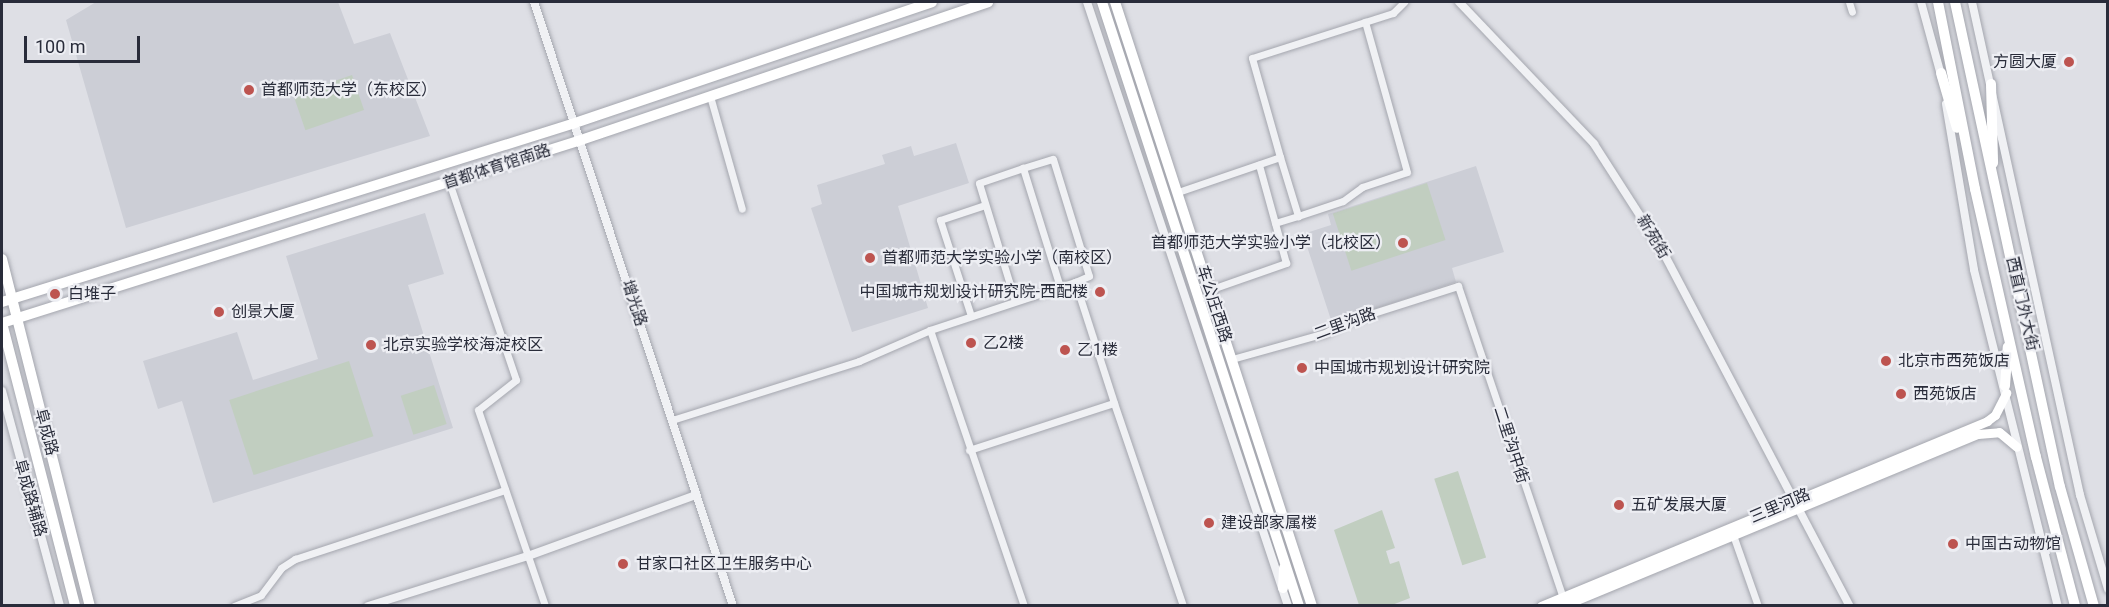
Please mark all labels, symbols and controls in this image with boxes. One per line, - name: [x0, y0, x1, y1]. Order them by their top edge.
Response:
- scale bar: [27, 24, 142, 62]
- text: 100 m: [35, 36, 86, 57]
- place label: 方圆大厦: [1993, 52, 2057, 72]
- marker: 方圆大厦: [2062, 55, 2076, 69]
- place label: 首都师范大学（东校区）: [261, 80, 437, 100]
- marker: 首都师范大学（东校区）: [242, 83, 256, 97]
- street label: 首都体育馆南路: [441, 141, 553, 193]
- street label: 新苑街: [1632, 211, 1674, 263]
- place label: 首都师范大学实验小学（北校区）: [1151, 233, 1391, 253]
- marker: 首都师范大学实验小学（北校区）: [1396, 236, 1410, 250]
- place label: 首都师范大学实验小学（南校区）: [882, 248, 1122, 268]
- marker: 首都师范大学实验小学（南校区）: [863, 251, 877, 265]
- street label: 西直门外大街: [2002, 255, 2042, 353]
- street label: 车公庄西路: [1193, 263, 1235, 345]
- street label: 增光路: [617, 277, 651, 329]
- place label: 中国城市规划设计研究院-西配楼: [860, 282, 1088, 302]
- place label: 白堆子: [68, 284, 116, 304]
- marker: 白堆子: [46, 285, 64, 303]
- marker: 中国城市规划设计研究院-西配楼: [1093, 285, 1107, 299]
- place label: 创景大厦: [231, 302, 295, 322]
- street label: 二里沟路: [1312, 304, 1378, 344]
- marker: 创景大厦: [212, 305, 226, 319]
- place label: 乙2楼: [983, 333, 1024, 353]
- place label: 北京实验学校海淀校区: [383, 335, 543, 355]
- marker: 乙2楼: [964, 336, 978, 350]
- marker: 北京实验学校海淀校区: [364, 338, 378, 352]
- place label: 乙1楼: [1077, 340, 1118, 360]
- marker: 乙1楼: [1058, 343, 1072, 357]
- place label: 北京市西苑饭店: [1898, 351, 2010, 371]
- marker: 北京市西苑饭店: [1879, 354, 1893, 368]
- place label: 中国城市规划设计研究院: [1314, 358, 1490, 378]
- marker: 中国城市规划设计研究院: [1295, 361, 1309, 375]
- place label: 西苑饭店: [1913, 384, 1977, 404]
- marker: 西苑饭店: [1894, 387, 1908, 401]
- street label: 二里沟中街: [1490, 404, 1532, 486]
- street label: 阜成路: [31, 406, 61, 458]
- street label: 阜成路辅路: [10, 457, 50, 539]
- street label: 三里河路: [1747, 485, 1813, 527]
- place label: 五矿发展大厦: [1631, 495, 1727, 515]
- marker: 五矿发展大厦: [1612, 498, 1626, 512]
- place label: 建设部家属楼: [1221, 513, 1317, 533]
- marker: 建设部家属楼: [1202, 516, 1216, 530]
- place label: 中国古动物馆: [1965, 534, 2061, 554]
- marker: 中国古动物馆: [1946, 537, 1960, 551]
- place label: 甘家口社区卫生服务中心: [636, 554, 812, 574]
- marker: 甘家口社区卫生服务中心: [614, 555, 632, 573]

